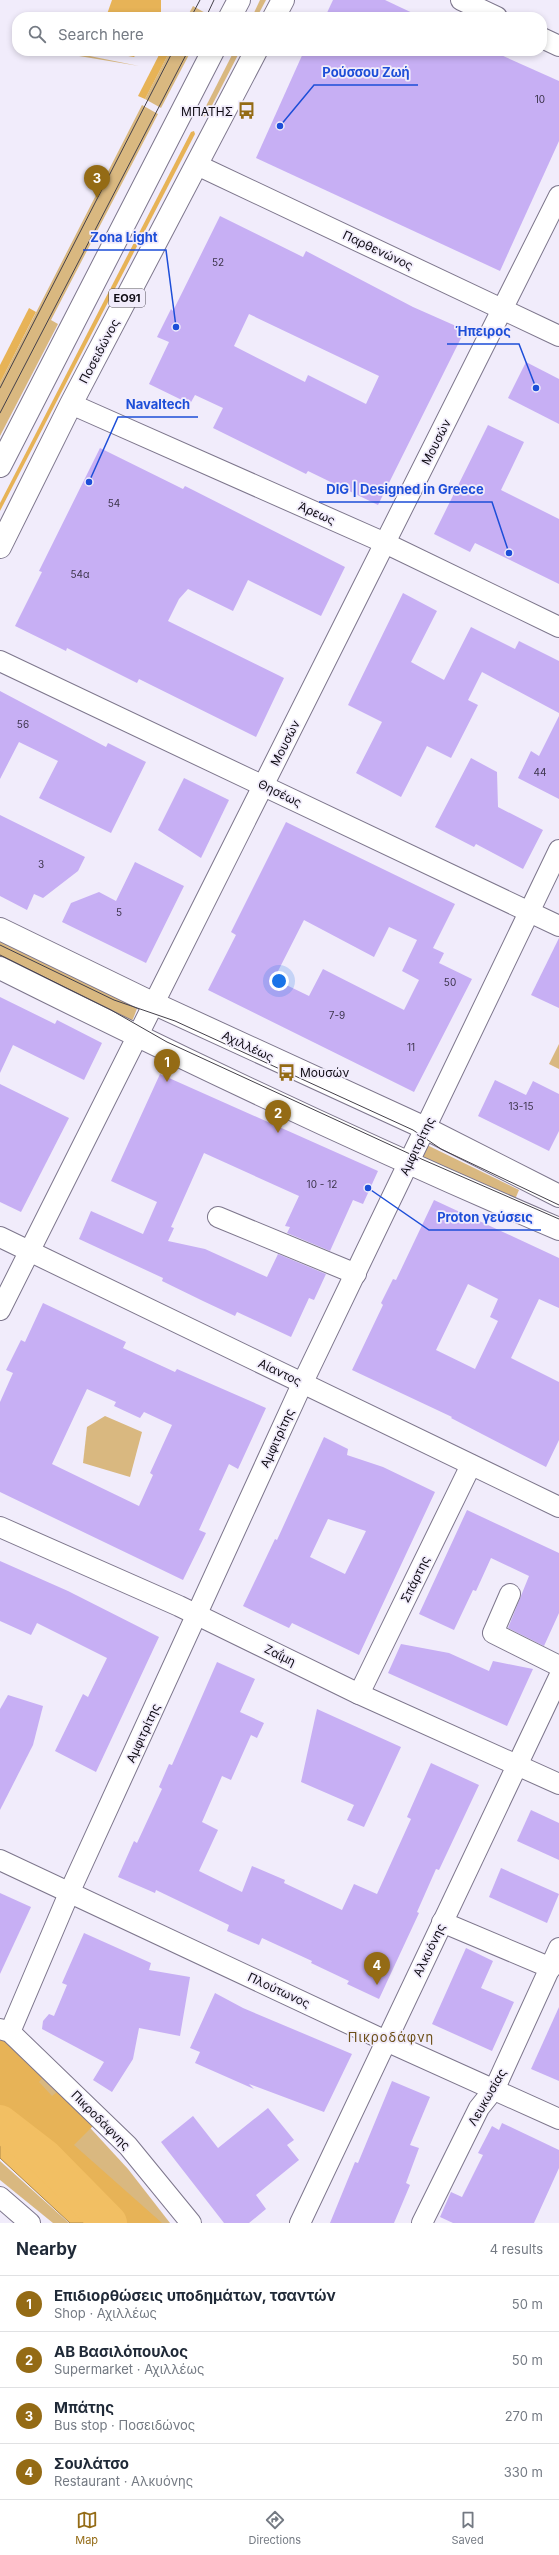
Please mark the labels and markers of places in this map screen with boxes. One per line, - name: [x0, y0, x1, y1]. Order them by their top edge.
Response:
- callout: Ρούσσου Ζωή: [314, 60, 418, 85]
- bus stop icon: ΜΠΑΤΗΣ: [236, 101, 256, 121]
- place label: ΜΠΑΤΗΣ: [181, 104, 233, 119]
- pin: 3: [84, 165, 110, 198]
- callout: Zona Light: [83, 225, 166, 250]
- callout: Ήπειρος: [447, 319, 519, 344]
- callout: Navaltech: [118, 392, 198, 417]
- callout: DIG | Designed in Greece: [319, 477, 492, 502]
- pin: 1: [154, 1049, 180, 1082]
- bus stop icon: Μουσών: [277, 1062, 297, 1082]
- place label: Μουσών: [300, 1065, 349, 1080]
- pin: 2: [265, 1100, 291, 1133]
- callout: Proton γεύσεις: [429, 1205, 541, 1230]
- pin: 4: [364, 1952, 390, 1985]

